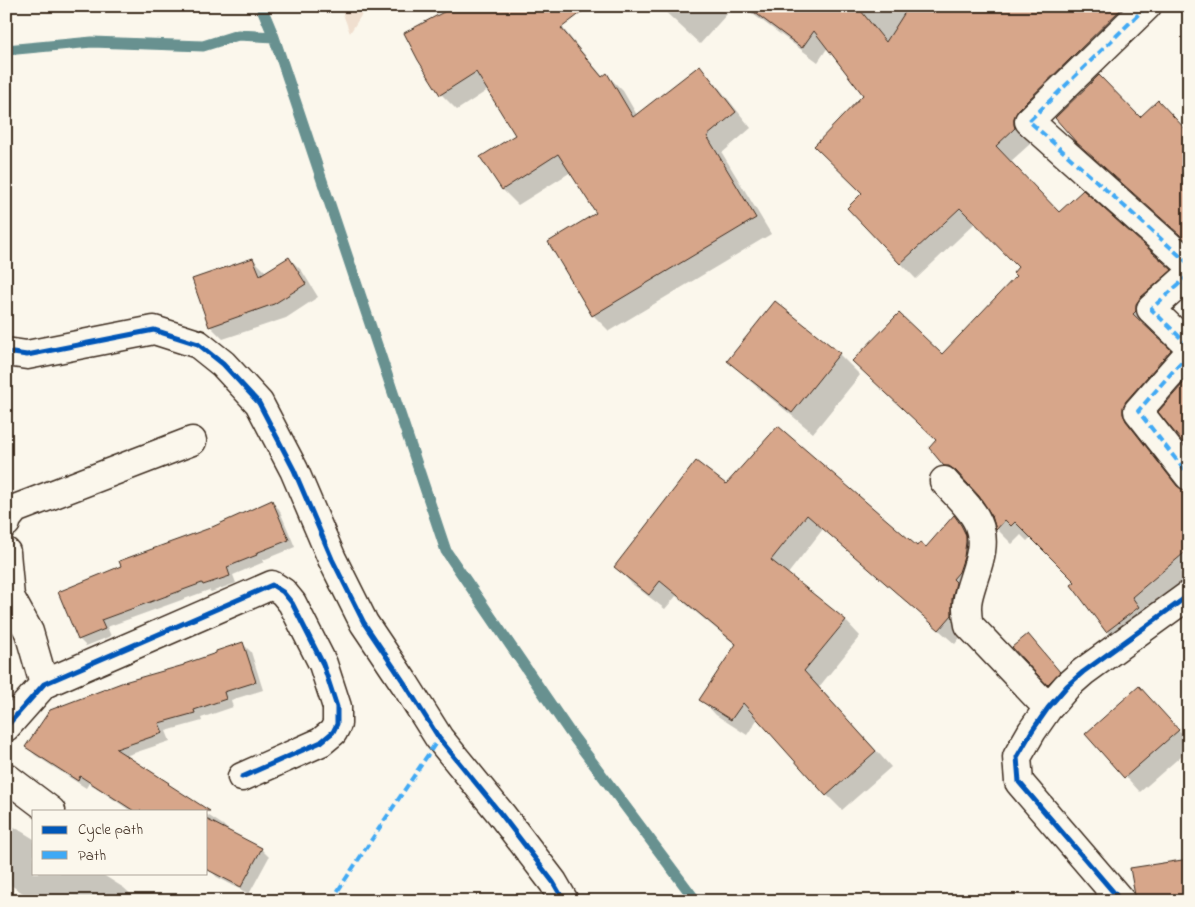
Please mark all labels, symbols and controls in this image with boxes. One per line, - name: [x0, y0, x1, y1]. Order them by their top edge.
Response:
- legend: [32, 810, 208, 874]
- text: Cycle path: [78, 819, 143, 842]
- text: Path: [78, 845, 106, 867]

